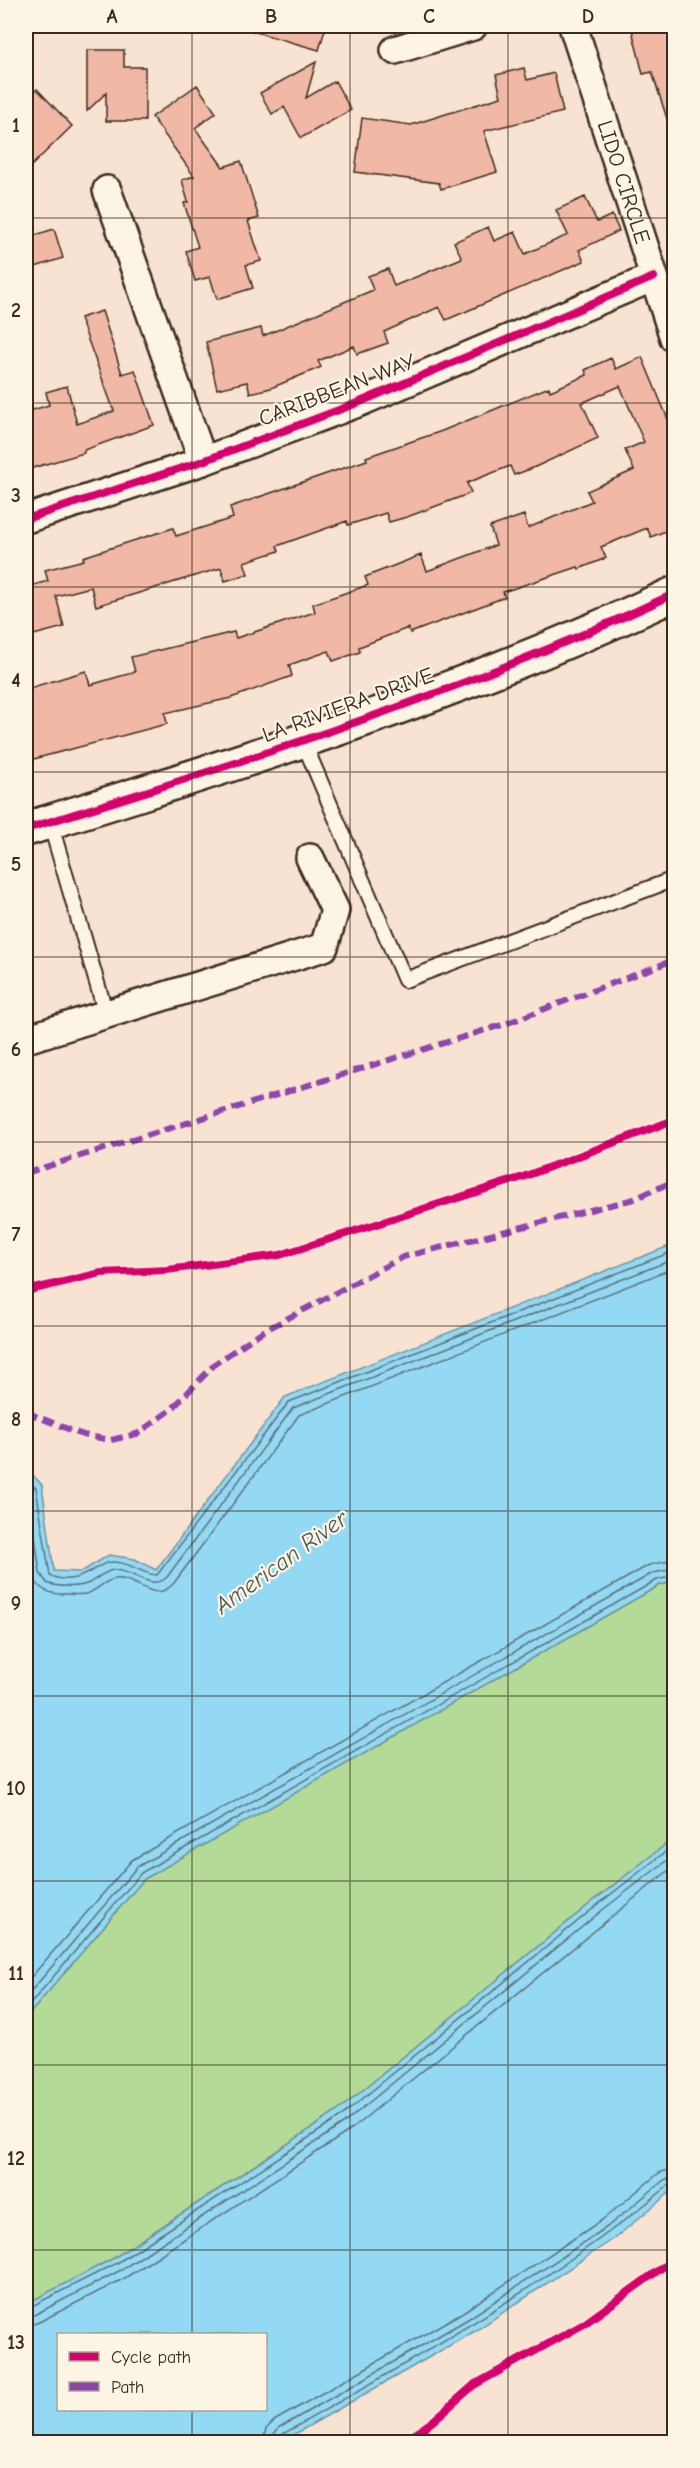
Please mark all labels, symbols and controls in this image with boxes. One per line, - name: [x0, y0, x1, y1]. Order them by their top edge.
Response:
- text: A: [106, 5, 118, 28]
- text: B: [265, 5, 277, 28]
- text: C: [423, 5, 435, 28]
- text: D: [582, 5, 594, 28]
- text: 1: [12, 114, 20, 137]
- street label: LIDO CIRCLE: [591, 117, 656, 247]
- text: 2: [11, 299, 21, 322]
- street label: CARIBBEAN WAY: [255, 348, 419, 432]
- text: 3: [11, 484, 21, 507]
- street label: LA RIVIERA DRIVE: [259, 662, 437, 748]
- text: 4: [11, 669, 21, 692]
- text: 5: [11, 853, 21, 876]
- text: 6: [11, 1038, 21, 1061]
- text: 7: [12, 1223, 21, 1246]
- text: 8: [11, 1408, 21, 1431]
- water label: American River: [208, 1504, 354, 1620]
- text: 9: [11, 1592, 21, 1615]
- text: 10: [6, 1777, 26, 1800]
- text: 11: [8, 1962, 24, 1985]
- text: 12: [7, 2147, 25, 2170]
- text: 13: [7, 2331, 25, 2354]
- legend: [57, 2333, 267, 2411]
- text: Cycle path: [111, 2347, 191, 2368]
- text: Path: [111, 2377, 144, 2398]

